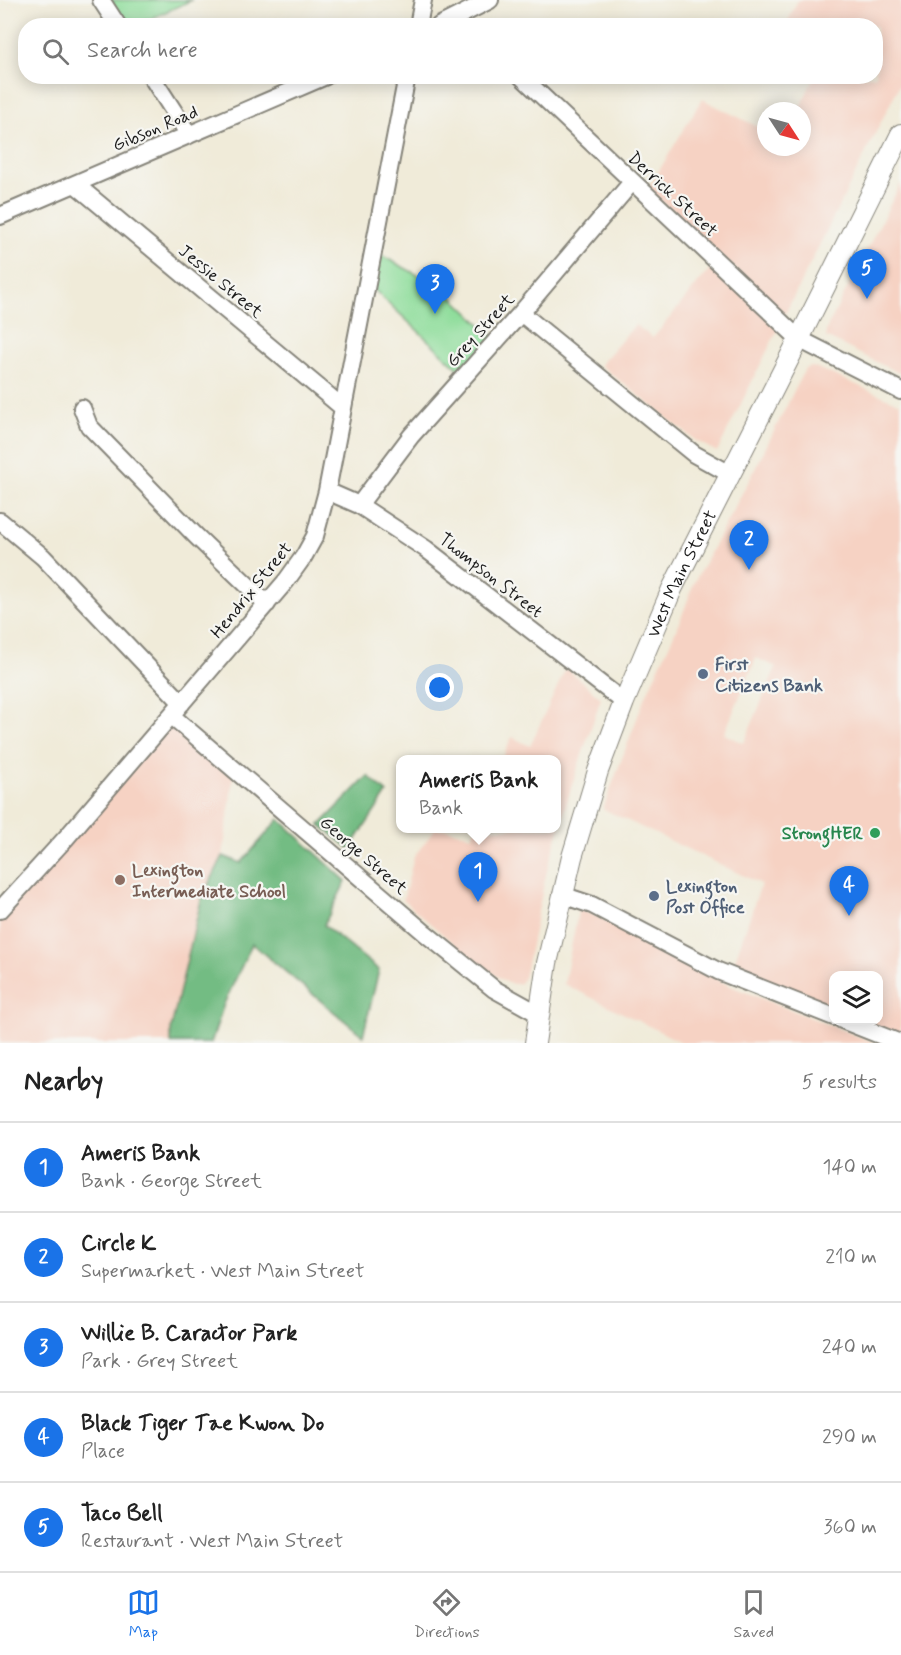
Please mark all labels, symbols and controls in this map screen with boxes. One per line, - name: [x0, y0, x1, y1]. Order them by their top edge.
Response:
- search box: [18, 18, 883, 84]
- icon: search: [39, 35, 72, 68]
- text: Search here: [87, 37, 198, 65]
- street label: Gibson Road: [109, 100, 202, 158]
- north arrow: [757, 102, 811, 156]
- street label: Derrick Street: [622, 147, 723, 243]
- street label: Jessie Street: [173, 239, 268, 324]
- pin: 5: [848, 250, 886, 299]
- pin: 3: [416, 264, 454, 314]
- street label: Grey Street: [441, 288, 521, 373]
- street label: West Main Street: [642, 506, 723, 641]
- pin: 2: [730, 520, 768, 570]
- street label: Thompson Street: [433, 528, 548, 624]
- street label: Hendrix Street: [205, 537, 298, 644]
- place label: First Citizens Bank: [715, 653, 823, 698]
- marker: First Citizens Bank: [696, 667, 710, 681]
- your location: [425, 673, 454, 702]
- popup: [396, 755, 561, 833]
- text: Ameris Bank: [419, 767, 538, 795]
- text: Bank: [419, 795, 463, 822]
- street label: George Street: [314, 811, 413, 902]
- place label: StrongHER: [782, 822, 864, 848]
- marker: StrongHER: [868, 826, 882, 840]
- pin: 1: [458, 852, 498, 902]
- place label: Lexington Intermediate School: [132, 859, 286, 904]
- pin: 4: [830, 866, 868, 916]
- marker: Lexington Intermediate School: [113, 873, 127, 887]
- place label: Lexington Post Office: [666, 875, 745, 920]
- marker: Lexington Post Office: [647, 889, 661, 903]
- map controls: [829, 971, 883, 1025]
- button: layers: [829, 971, 883, 1025]
- text: Nearby: [24, 1065, 103, 1099]
- text: 5 results: [802, 1069, 877, 1096]
- text: Ameris Bank: [81, 1140, 200, 1168]
- text: 1: [39, 1154, 48, 1181]
- text: 140 m: [823, 1154, 877, 1181]
- text: Bank · George Street: [81, 1168, 262, 1195]
- text: Circle K: [81, 1230, 156, 1258]
- text: 2: [39, 1244, 48, 1271]
- text: 210 m: [825, 1244, 877, 1271]
- text: Supermarket · West Main Street: [81, 1258, 364, 1285]
- text: Willie B. Caractor Park: [81, 1320, 297, 1348]
- text: 3: [39, 1334, 48, 1361]
- text: 240 m: [822, 1334, 877, 1361]
- text: Park · Grey Street: [81, 1348, 238, 1375]
- text: Black Tiger Tae Kwon Do: [81, 1410, 324, 1438]
- text: 4: [38, 1424, 49, 1451]
- text: 290 m: [822, 1424, 877, 1451]
- text: Place: [81, 1438, 125, 1465]
- text: Taco Bell: [81, 1500, 163, 1528]
- text: 5: [38, 1514, 50, 1541]
- text: 360 m: [824, 1514, 877, 1541]
- text: Restaurant · West Main Street: [81, 1528, 343, 1555]
- tab: Map: [127, 1586, 160, 1643]
- tab: Directions: [414, 1586, 480, 1643]
- tab: Saved: [734, 1586, 774, 1643]

